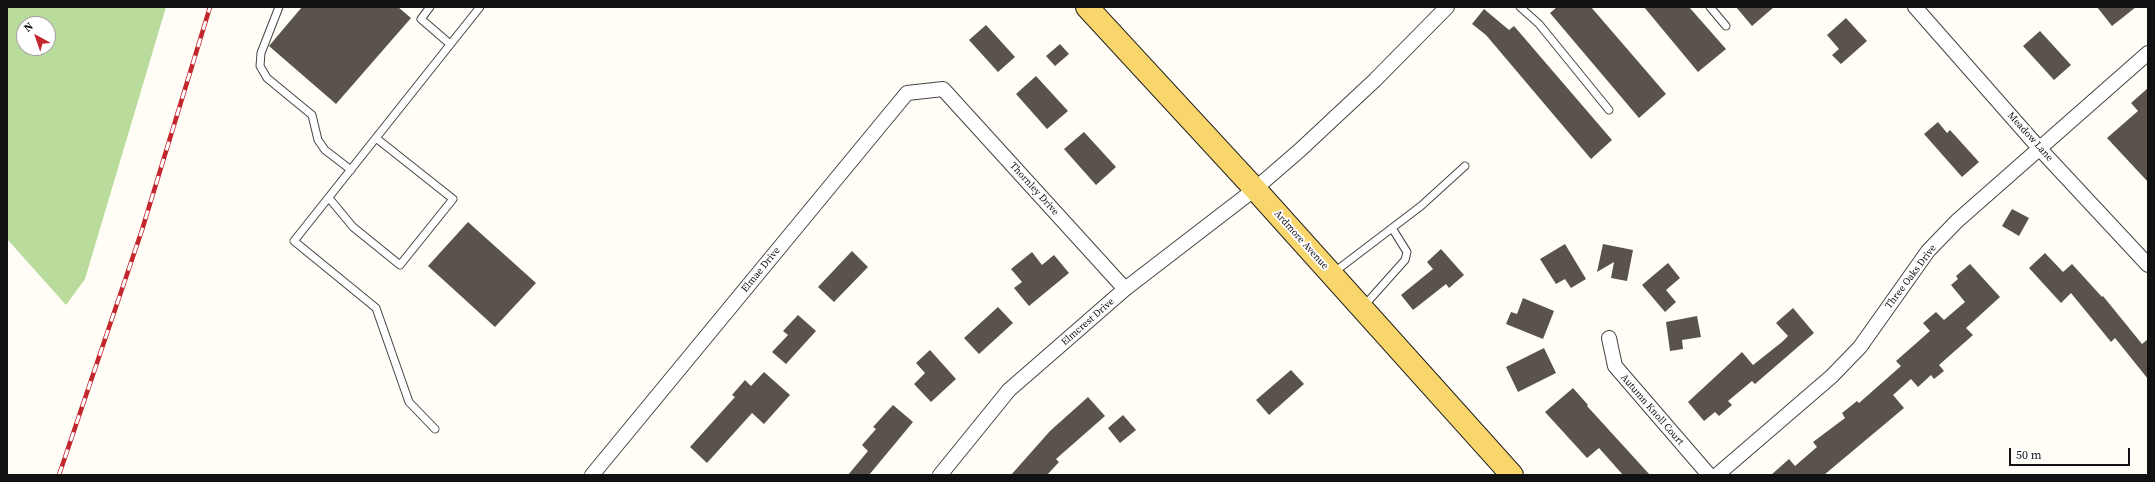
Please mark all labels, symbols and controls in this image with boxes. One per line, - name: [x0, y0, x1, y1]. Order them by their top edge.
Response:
- north arrow: [16, 16, 56, 56]
- text: N: [21, 19, 36, 36]
- street label: Meadow Lane: [2005, 110, 2055, 164]
- street label: Thornley Drive: [1007, 160, 1061, 218]
- street label: Ardmore Avenue: [1271, 208, 1331, 272]
- street label: Three Oaks Drive: [1883, 243, 1939, 311]
- street label: Elmae Drive: [739, 245, 783, 295]
- street label: Elmcrest Drive: [1059, 296, 1117, 348]
- street label: Autumn Knoll Court: [1618, 372, 1686, 448]
- scale bar: [2011, 440, 2132, 466]
- text: 50 m: [2016, 447, 2042, 463]

